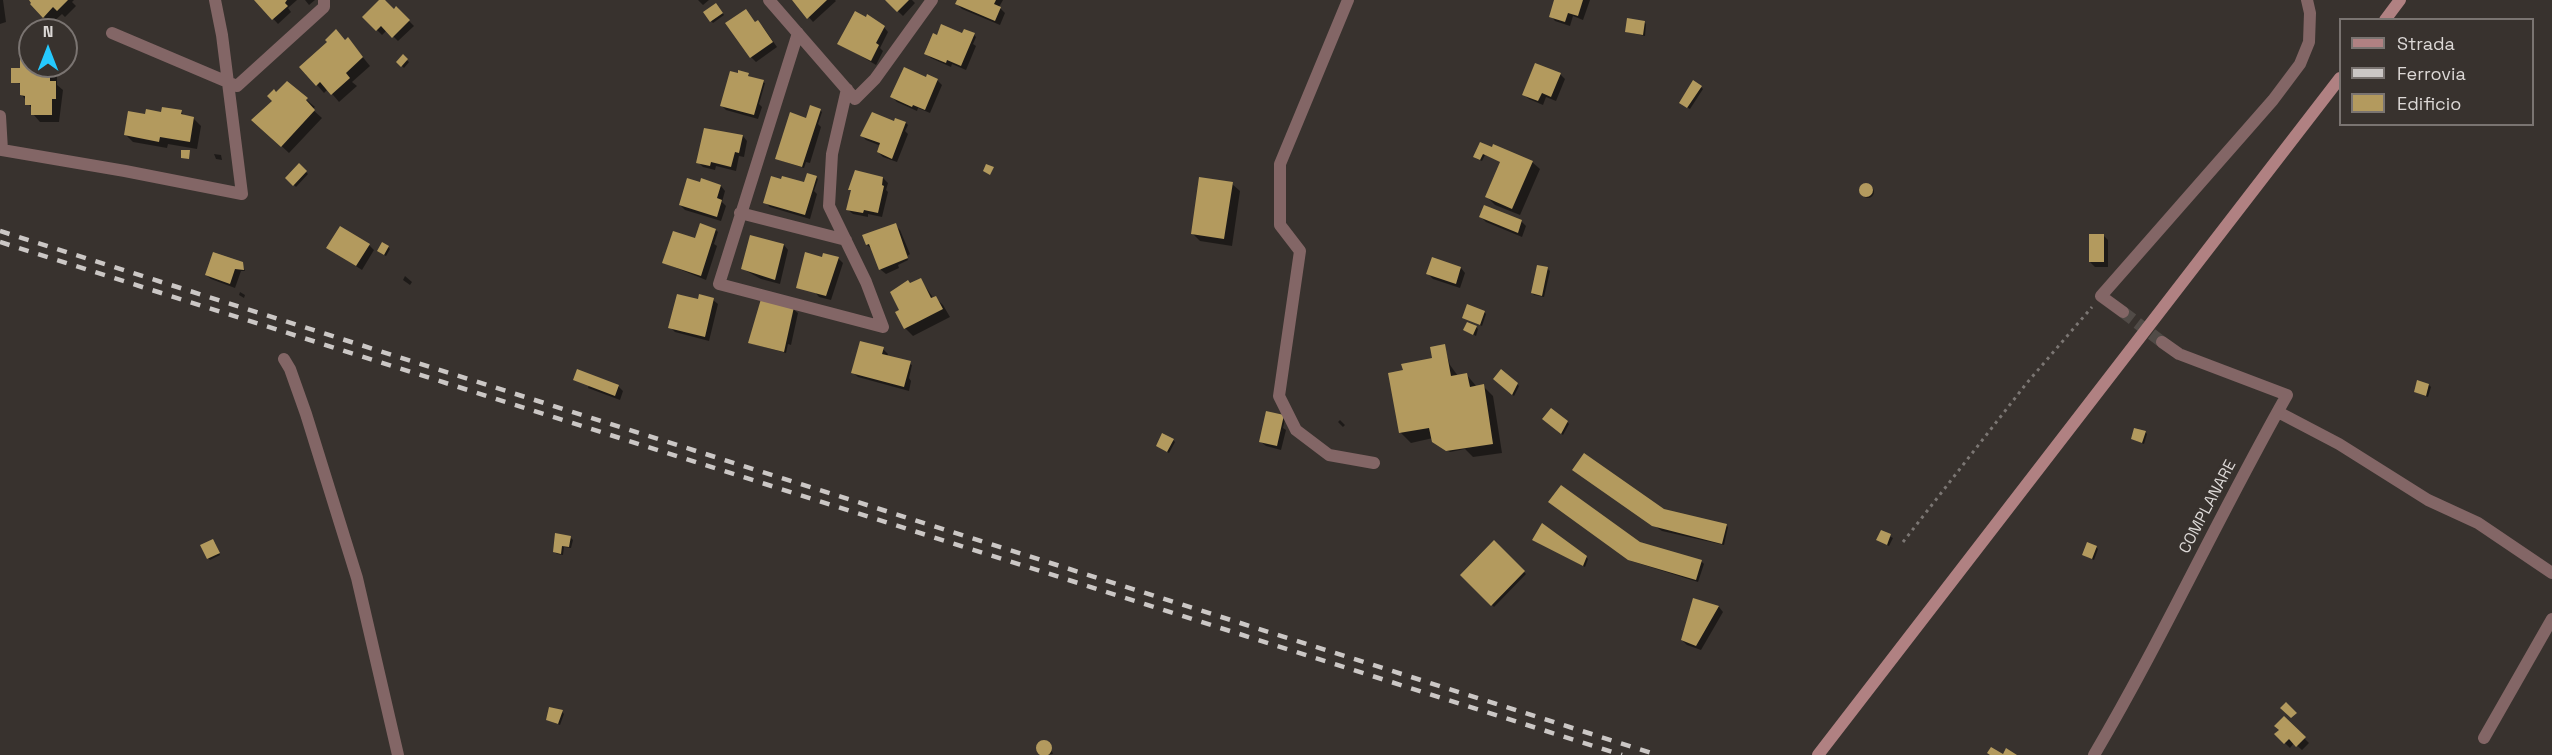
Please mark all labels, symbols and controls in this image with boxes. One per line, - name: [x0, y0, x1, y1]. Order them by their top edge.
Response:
- north arrow: [18, 18, 78, 78]
- legend: [2339, 18, 2534, 126]
- text: N: [43, 21, 53, 42]
- text: Strada: [2397, 32, 2455, 55]
- text: Ferrovia: [2397, 62, 2466, 85]
- text: Edificio: [2397, 92, 2461, 115]
- street label: COMPLANARE: [2175, 457, 2241, 557]

